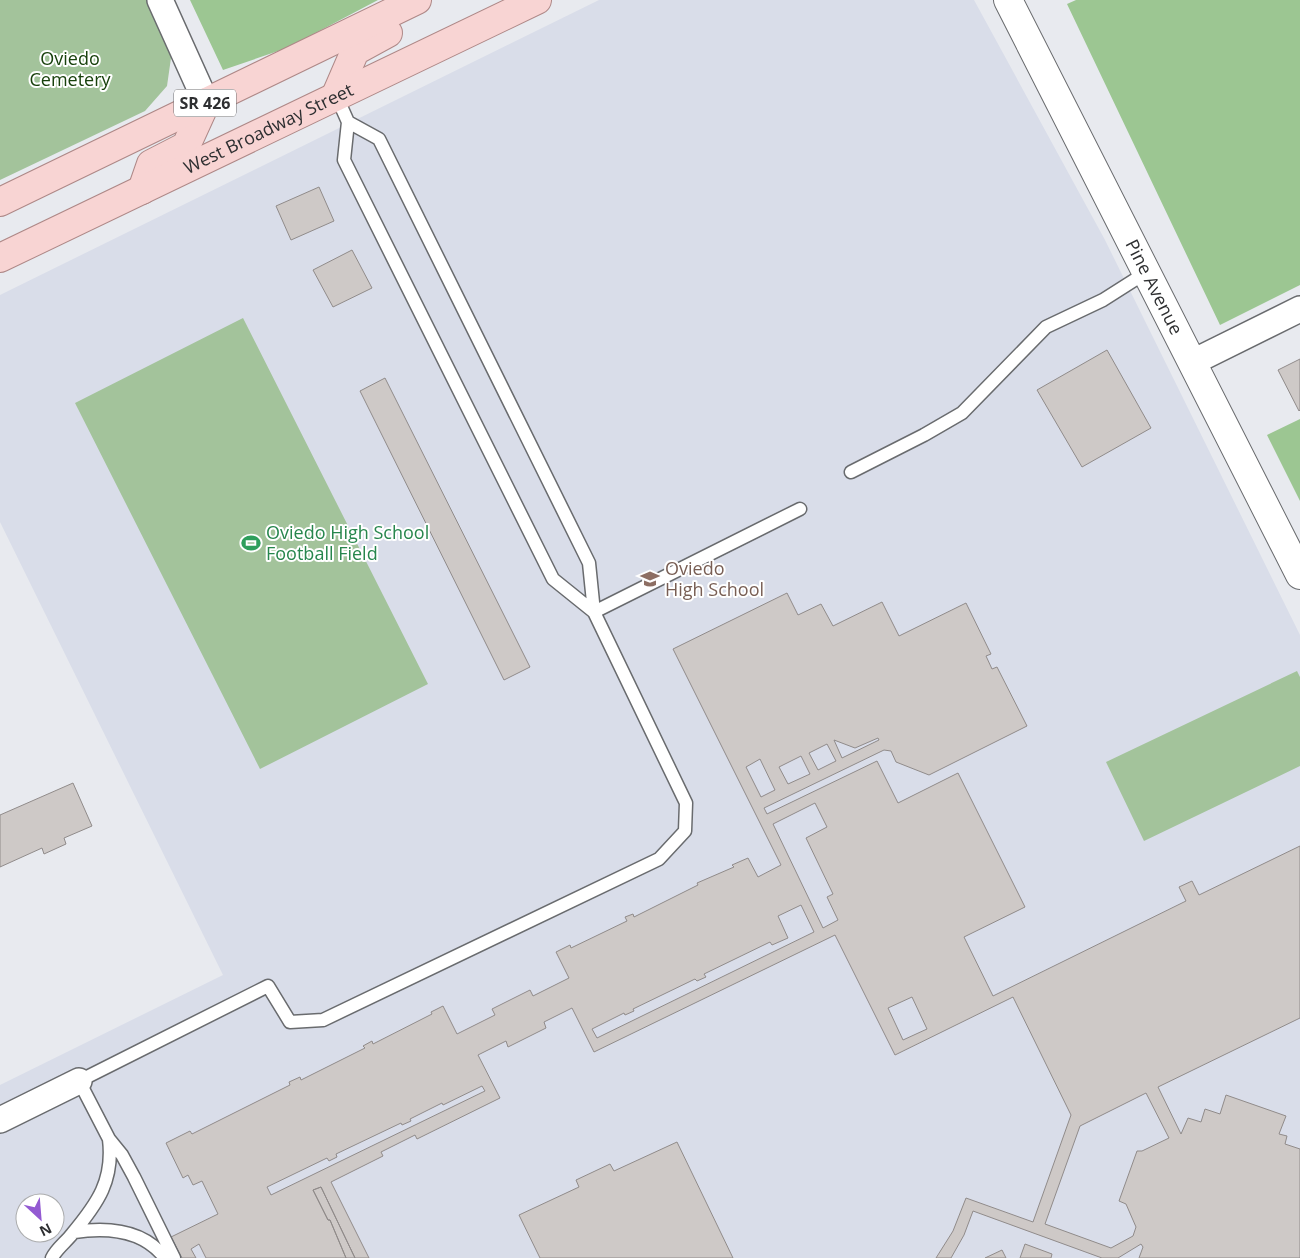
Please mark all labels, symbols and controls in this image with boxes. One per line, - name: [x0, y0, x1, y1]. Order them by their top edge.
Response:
- park label: Oviedo Cemetery: [29, 46, 112, 91]
- street label: West Broadway Street: [179, 77, 357, 179]
- road number: SR 426: [174, 90, 236, 116]
- street label: Pine Avenue: [1120, 235, 1189, 338]
- place label: Oviedo High School Football Field: [266, 520, 429, 565]
- sports icon: Oviedo High School Football Field: [240, 532, 262, 554]
- place label: Oviedo High School: [665, 556, 764, 601]
- school or university icon: Oviedo High School: [639, 568, 661, 590]
- north arrow: [15, 1193, 65, 1243]
- text: N: [37, 1219, 55, 1241]

